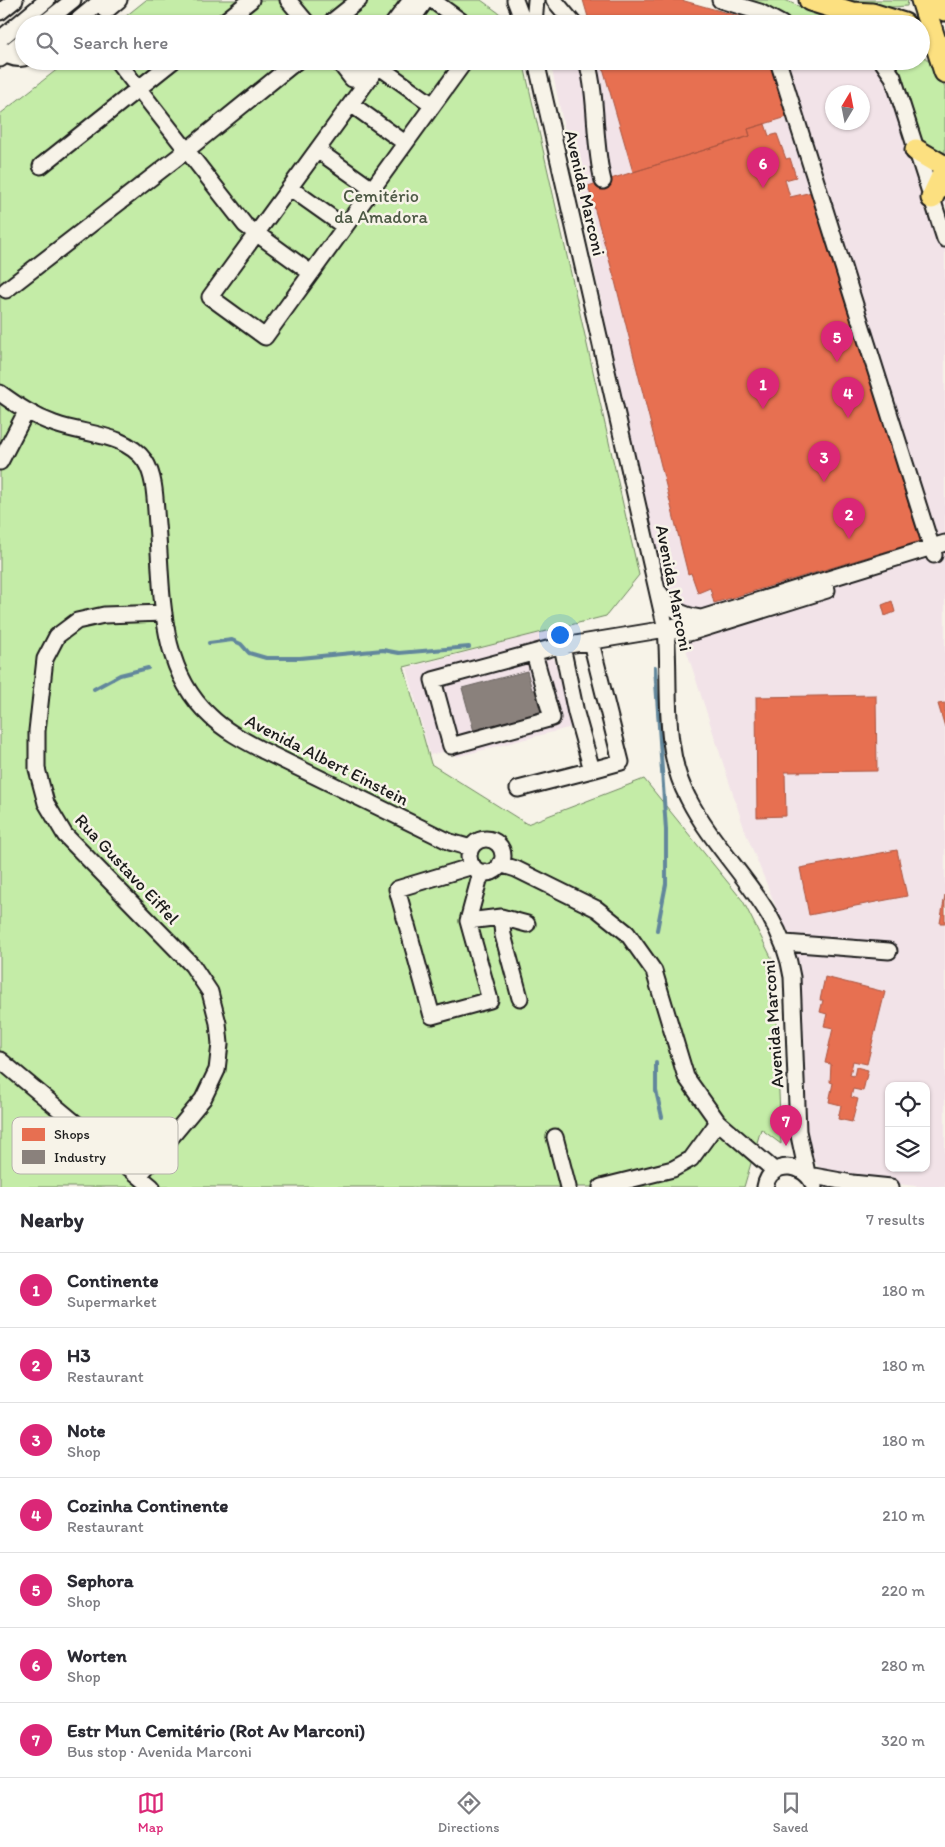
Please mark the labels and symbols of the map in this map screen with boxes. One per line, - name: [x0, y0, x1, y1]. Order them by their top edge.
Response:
- north arrow: [825, 85, 870, 130]
- street label: Avenida Marconi: [560, 128, 610, 258]
- pin: 6: [747, 147, 779, 188]
- park label: Cemitério da Amadora: [334, 185, 428, 228]
- pin: 5: [821, 321, 853, 362]
- pin: 1: [747, 368, 779, 409]
- pin: 4: [832, 377, 864, 418]
- pin: 3: [808, 441, 840, 482]
- pin: 2: [833, 498, 865, 539]
- street label: Avenida Marconi: [651, 523, 697, 653]
- your location: [547, 622, 573, 648]
- street label: Avenida Albert Einstein: [242, 709, 413, 811]
- street label: Rua Gustavo Eiffel: [70, 809, 184, 929]
- street label: Avenida Marconi: [758, 959, 788, 1089]
- pin: 7: [770, 1105, 802, 1146]
- legend: [12, 1117, 178, 1174]
- text: Shops: [54, 1126, 90, 1143]
- text: Industry: [54, 1149, 106, 1166]

